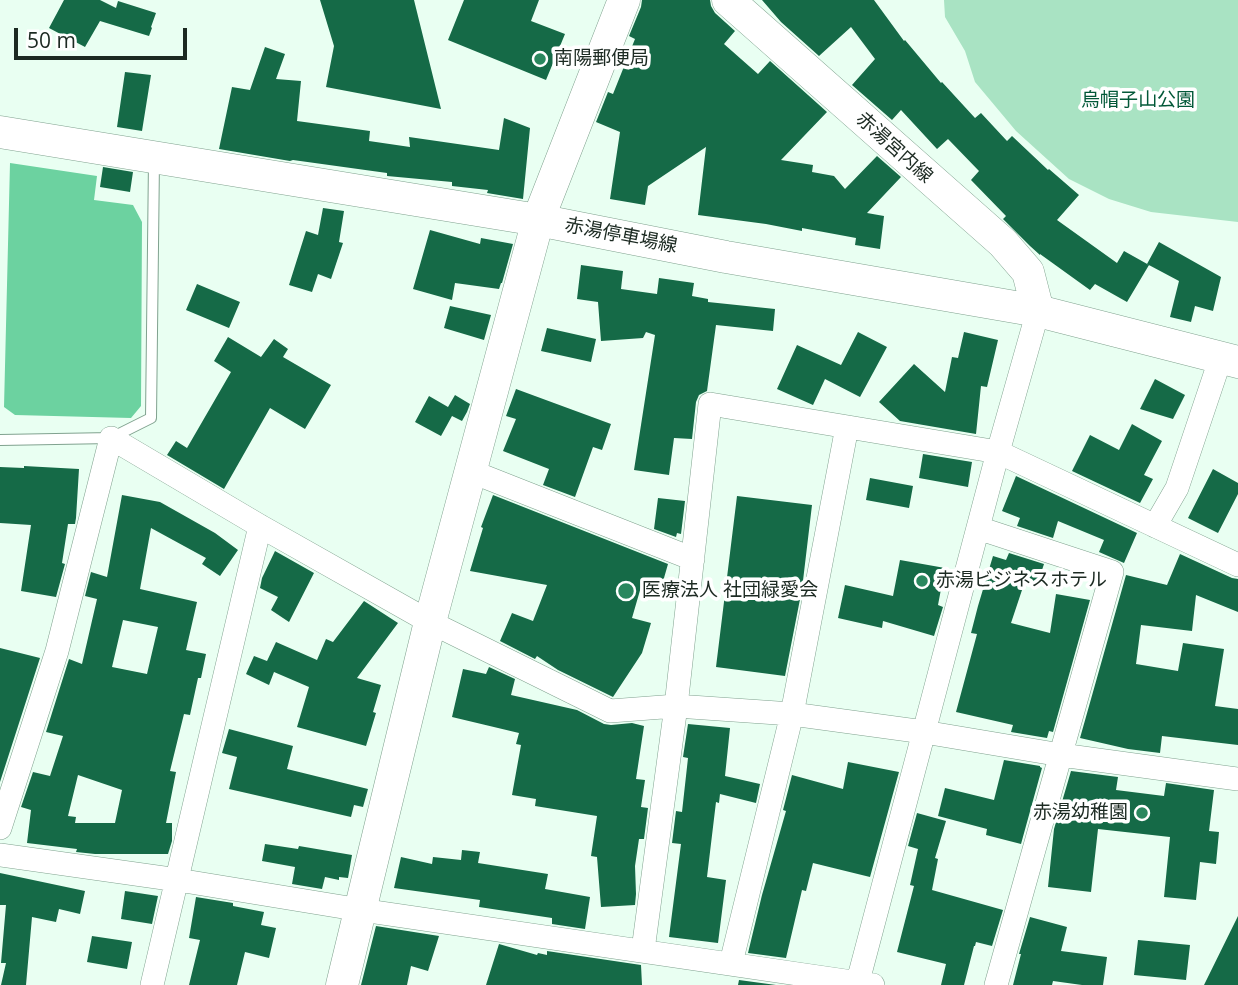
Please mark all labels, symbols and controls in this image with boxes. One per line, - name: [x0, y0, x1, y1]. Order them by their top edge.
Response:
- scale bar: [18, 14, 191, 58]
- text: 50 m: [27, 26, 76, 54]
- place label: 南陽郵便局: [554, 48, 649, 70]
- marker: 南陽郵便局: [532, 51, 548, 67]
- park label: 烏帽子山公園: [1081, 90, 1195, 112]
- street label: 赤湯宮内線: [851, 108, 937, 188]
- street label: 赤湯停車場線: [563, 214, 679, 258]
- place label: 赤湯ビジネスホテル: [936, 570, 1107, 592]
- marker: 赤湯ビジネスホテル: [914, 573, 930, 589]
- place label: 医療法人 社団緑愛会: [642, 580, 818, 602]
- marker: 医療法人 社団緑愛会: [616, 581, 636, 601]
- place label: 赤湯幼稚園: [1033, 802, 1128, 824]
- marker: 赤湯幼稚園: [1134, 805, 1150, 821]

